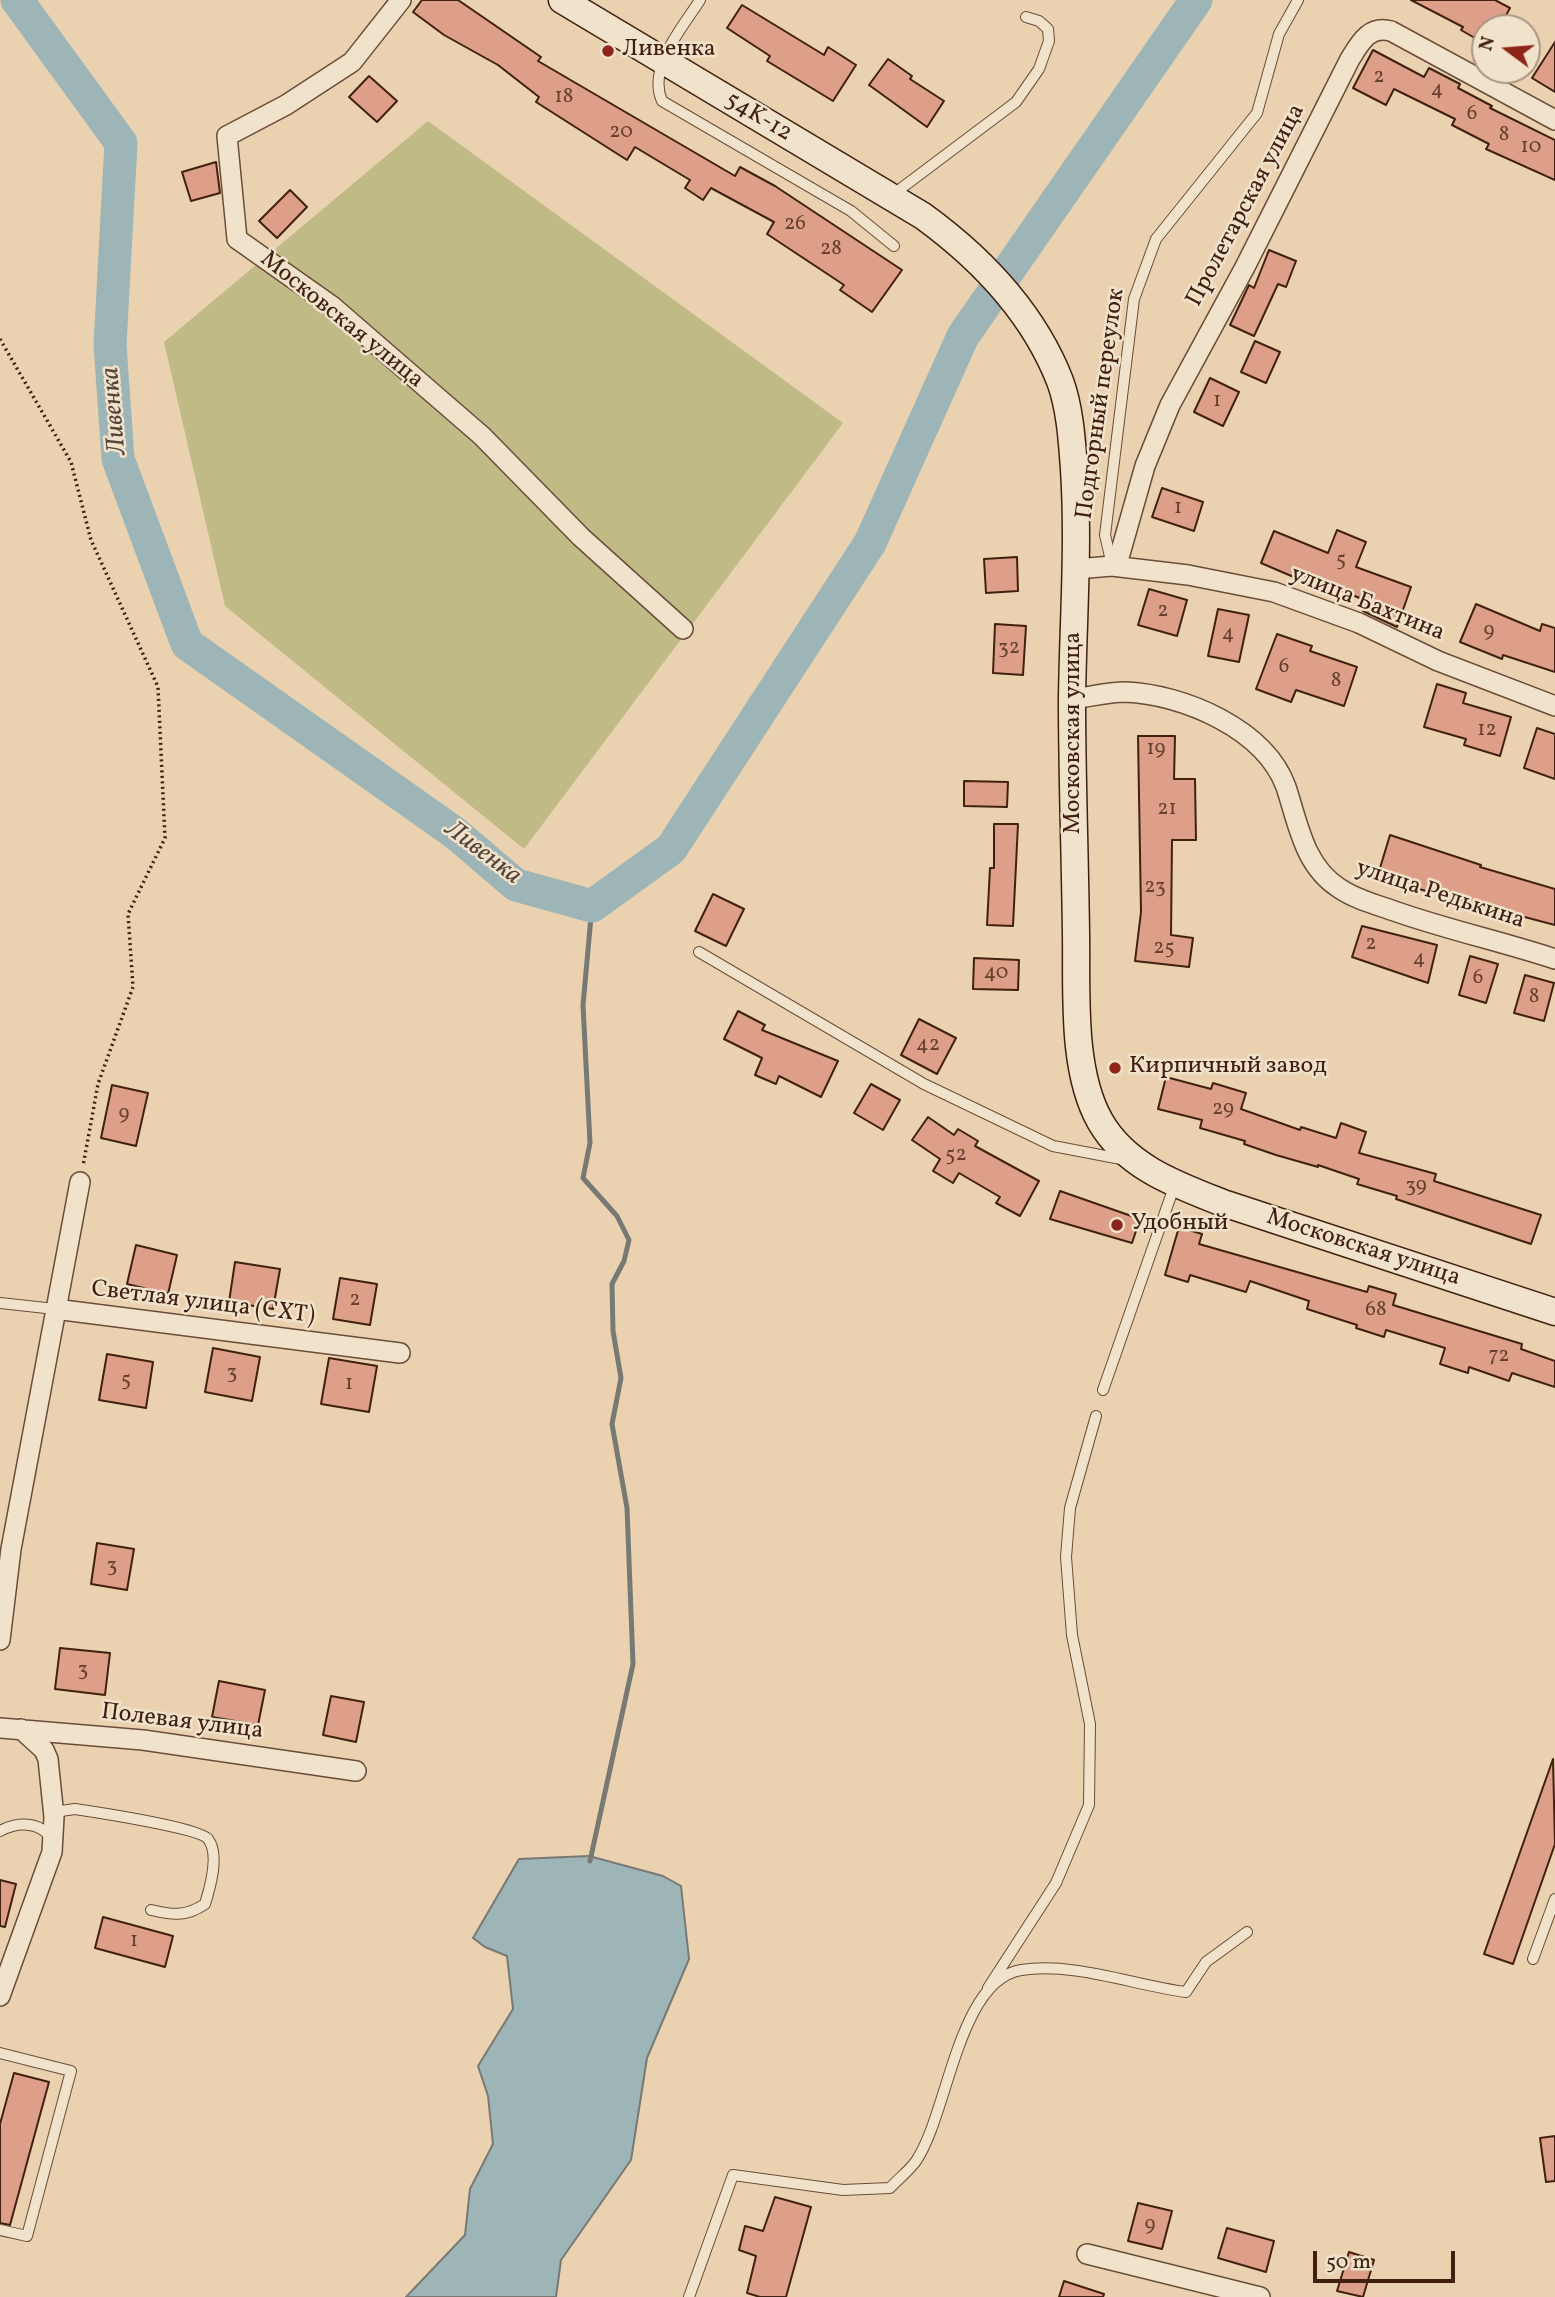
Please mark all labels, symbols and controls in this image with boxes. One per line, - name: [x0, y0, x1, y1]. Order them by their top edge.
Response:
- north arrow: [1471, 14, 1541, 84]
- text: N: [1473, 34, 1502, 54]
- place label: Ливенка: [622, 37, 716, 65]
- marker: Ливенка: [600, 43, 616, 59]
- house number: 2: [1373, 65, 1385, 91]
- house number: 4: [1431, 78, 1443, 104]
- house number: 18: [555, 85, 573, 111]
- street label: 54K-12: [719, 87, 797, 149]
- street label: Пролетарская улица: [1181, 100, 1313, 312]
- house number: 6: [1467, 102, 1477, 128]
- house number: 20: [609, 120, 633, 146]
- house number: 8: [1499, 123, 1509, 149]
- house number: 10: [1521, 135, 1541, 161]
- house number: 26: [784, 212, 806, 238]
- house number: 28: [820, 237, 842, 263]
- street label: Московская улица: [253, 246, 429, 396]
- street label: Подгорный переулок: [1072, 287, 1132, 521]
- water label: Ливенка: [97, 366, 135, 456]
- house number: 1: [1213, 389, 1221, 415]
- house number: 1: [1174, 496, 1182, 522]
- house number: 5: [1336, 548, 1346, 574]
- street label: улица Бахтина: [1286, 561, 1448, 649]
- house number: 2: [1157, 599, 1169, 625]
- house number: 9: [1484, 619, 1494, 645]
- house number: 4: [1222, 622, 1234, 648]
- street label: Московская улица: [1061, 632, 1089, 834]
- house number: 32: [998, 636, 1020, 662]
- house number: 6: [1279, 655, 1289, 681]
- house number: 8: [1331, 669, 1341, 695]
- house number: 12: [1477, 718, 1497, 744]
- house number: 19: [1146, 737, 1166, 763]
- house number: 21: [1157, 797, 1177, 823]
- water label: Ливенка: [437, 815, 527, 893]
- street label: улица Редькина: [1352, 855, 1528, 937]
- house number: 23: [1144, 875, 1166, 901]
- house number: 2: [1365, 932, 1377, 958]
- house number: 25: [1153, 936, 1175, 962]
- house number: 4: [1413, 947, 1425, 973]
- house number: 40: [984, 961, 1008, 987]
- house number: 6: [1473, 966, 1483, 992]
- house number: 8: [1529, 985, 1539, 1011]
- house number: 42: [916, 1033, 940, 1059]
- place label: Кирпичный завод: [1129, 1054, 1327, 1082]
- marker: Кирпичный завод: [1107, 1060, 1123, 1076]
- house number: 29: [1212, 1097, 1234, 1123]
- house number: 9: [119, 1102, 129, 1128]
- house number: 52: [945, 1143, 967, 1169]
- house number: 39: [1405, 1174, 1427, 1200]
- street label: Московская улица: [1262, 1204, 1464, 1294]
- place label: Удобный: [1131, 1211, 1228, 1239]
- marker: Удобный: [1109, 1217, 1125, 1233]
- street label: Светлая улица (СХТ): [89, 1276, 317, 1332]
- house number: 2: [349, 1288, 361, 1314]
- house number: 68: [1365, 1298, 1387, 1324]
- house number: 72: [1488, 1344, 1510, 1370]
- house number: 3: [227, 1361, 237, 1387]
- house number: 5: [121, 1368, 131, 1394]
- house number: 1: [345, 1372, 353, 1398]
- house number: 3: [107, 1554, 117, 1580]
- house number: 3: [78, 1658, 88, 1684]
- street label: Полевая улица: [99, 1699, 265, 1747]
- house number: 1: [130, 1929, 138, 1955]
- house number: 9: [1145, 2213, 1155, 2239]
- scale bar: [1317, 2238, 1459, 2282]
- text: 50 m: [1326, 2248, 1371, 2277]

